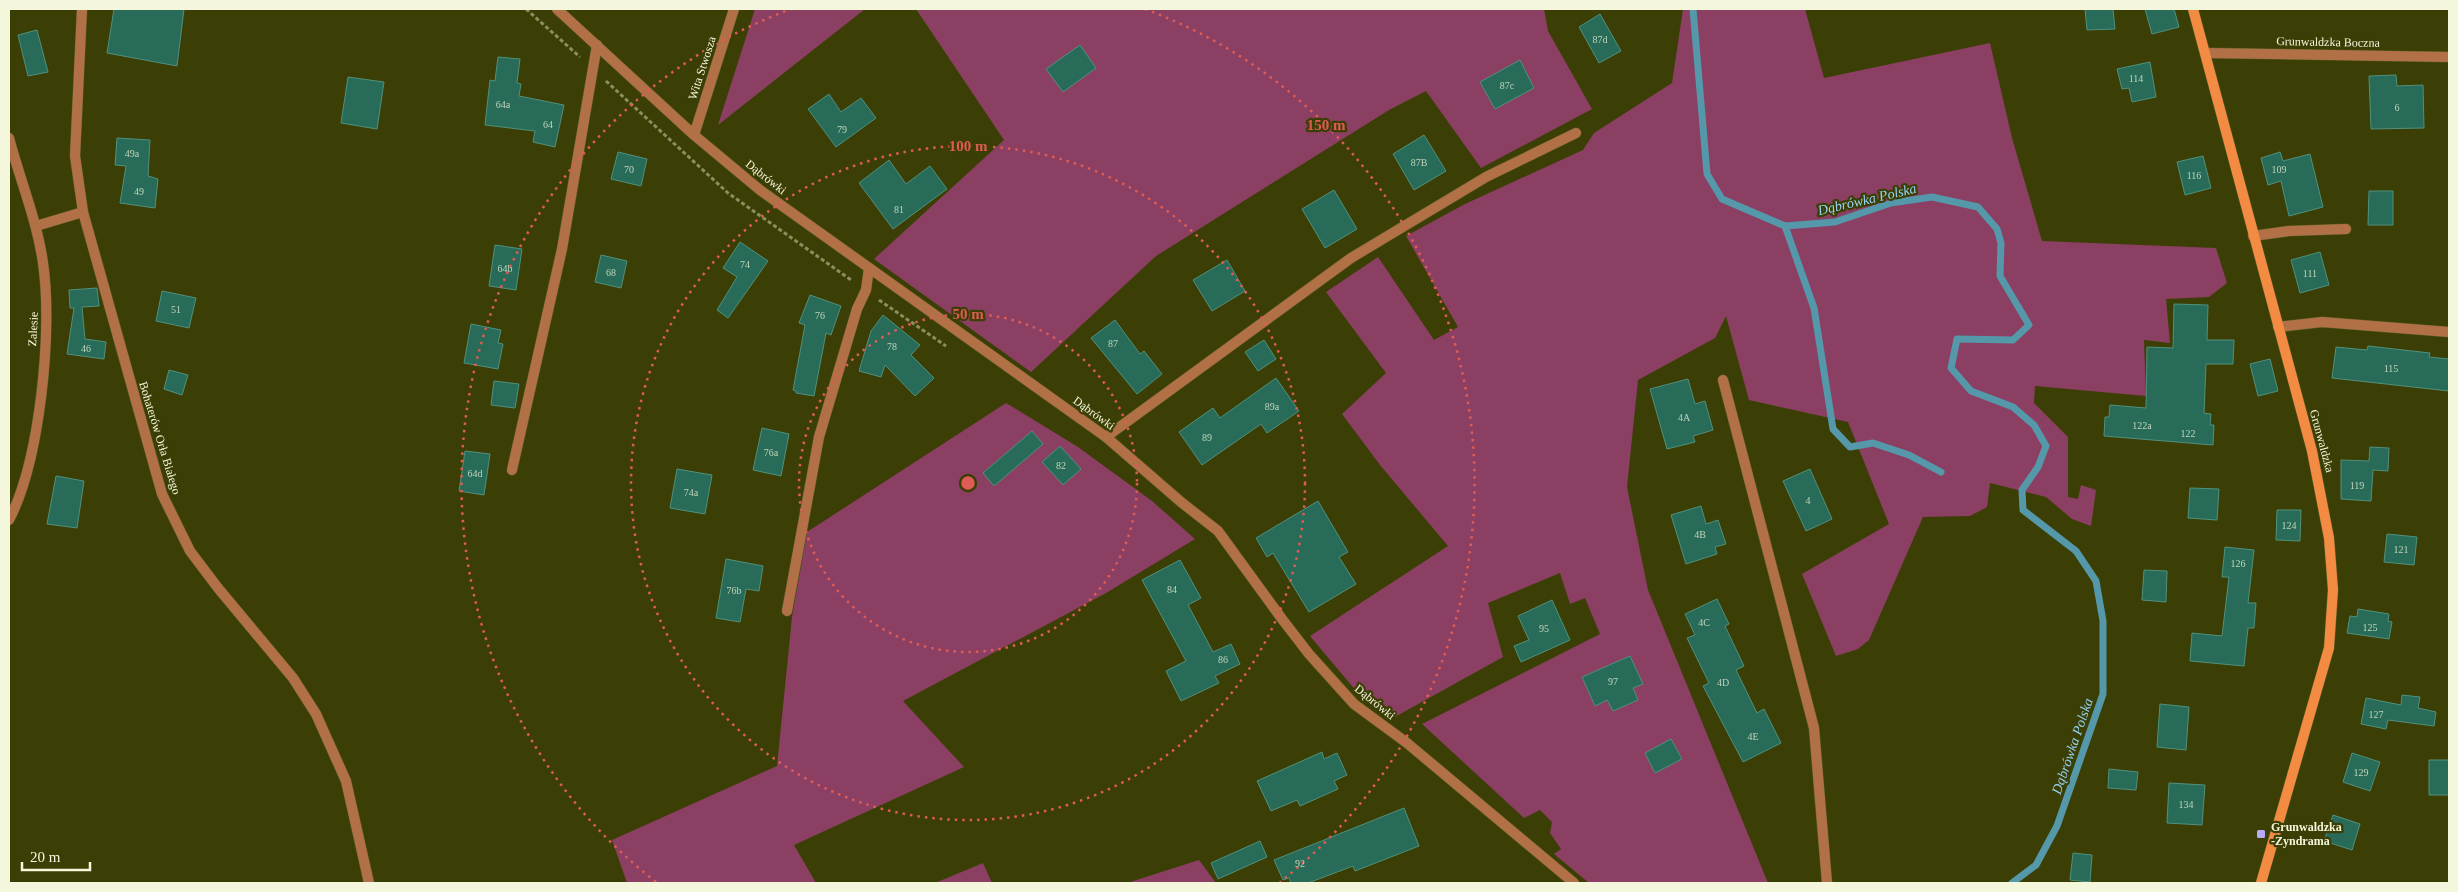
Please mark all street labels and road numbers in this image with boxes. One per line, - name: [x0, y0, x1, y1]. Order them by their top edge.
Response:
- street label: Wita Stwosza: [685, 34, 719, 101]
- street label: Grunwaldzka Boczna: [2276, 34, 2381, 50]
- street label: Dąbrówki: [743, 157, 790, 198]
- street label: Zalesie: [25, 311, 41, 347]
- street label: Bohaterów Orła Białego: [136, 380, 184, 496]
- street label: Dąbrówki: [1070, 393, 1118, 433]
- street label: Grunwaldzka: [2307, 408, 2337, 475]
- street label: Dąbrówki: [1352, 681, 1399, 723]

